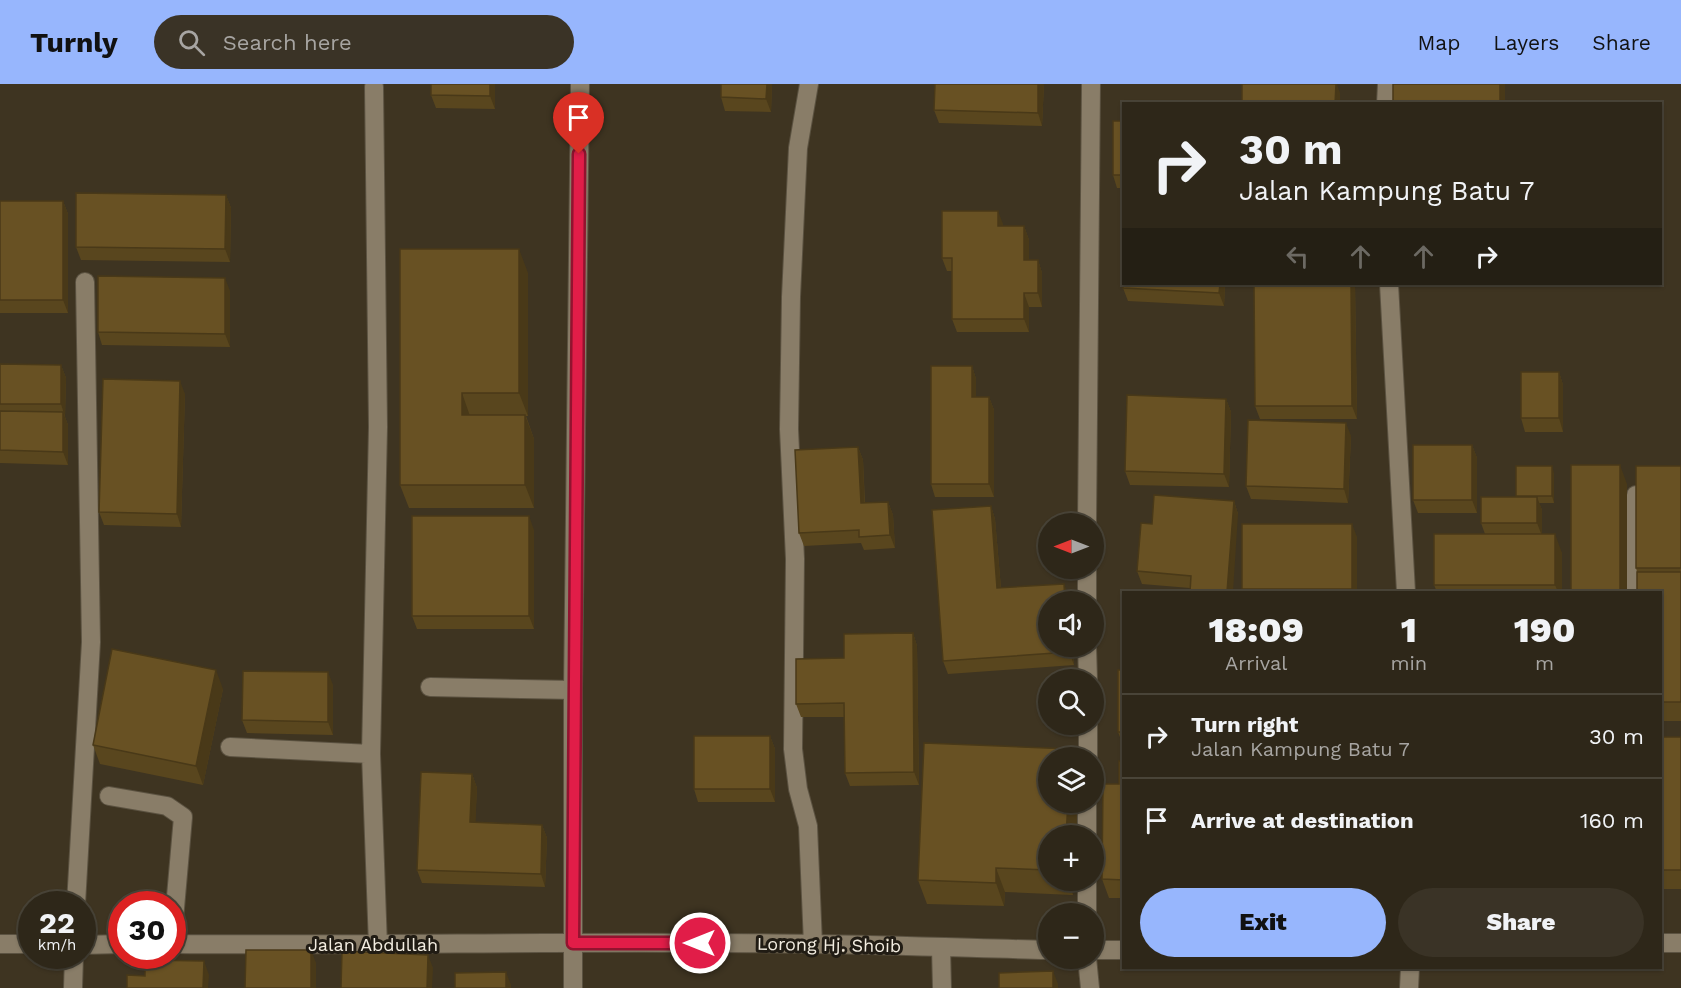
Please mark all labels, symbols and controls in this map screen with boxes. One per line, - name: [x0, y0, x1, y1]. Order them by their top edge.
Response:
- search box: [154, 15, 574, 69]
- text: Turnly: [30, 26, 118, 59]
- icon: search: [175, 26, 208, 59]
- text: Search here: [223, 30, 352, 55]
- text: Map: [1417, 30, 1460, 55]
- text: Layers: [1493, 30, 1559, 55]
- text: Share: [1592, 30, 1651, 55]
- pin: [553, 92, 604, 154]
- icon: arrive: [562, 101, 595, 134]
- text: 30 m: [1239, 125, 1343, 174]
- icon: right: [1140, 126, 1218, 204]
- text: Jalan Kampung Batu 7: [1239, 175, 1534, 207]
- icon: left: [1281, 240, 1314, 273]
- icon: ahead: [1344, 240, 1377, 273]
- icon: ahead: [1407, 240, 1440, 273]
- icon: right: [1470, 240, 1503, 273]
- north arrow: [1038, 513, 1104, 579]
- map controls: [1038, 513, 1104, 969]
- button: sound: [1038, 591, 1104, 657]
- text: 18:09: [1209, 609, 1304, 651]
- text: 1: [1401, 609, 1417, 651]
- text: 190: [1514, 609, 1575, 651]
- text: Arrival: [1225, 651, 1287, 675]
- text: min: [1390, 651, 1427, 675]
- text: m: [1535, 651, 1554, 675]
- button: search: [1038, 669, 1104, 735]
- text: Turn right: [1191, 712, 1298, 737]
- icon: right: [1140, 720, 1173, 753]
- text: 30 m: [1589, 724, 1644, 749]
- text: Jalan Kampung Batu 7: [1191, 737, 1410, 761]
- button: layers: [1038, 747, 1104, 813]
- icon: arrive: [1140, 804, 1173, 837]
- text: Arrive at destination: [1191, 808, 1414, 833]
- text: 160 m: [1580, 808, 1644, 833]
- button: +: [1038, 825, 1104, 891]
- button: Exit: [1140, 888, 1386, 957]
- button: Share: [1398, 888, 1644, 957]
- speed limit sign: 30: [108, 891, 186, 969]
- button: −: [1038, 903, 1104, 969]
- text: 22: [39, 905, 75, 940]
- position arrow: [668, 911, 732, 975]
- street label: Lorong Hj. Shoib: [757, 933, 901, 956]
- street label: Jalan Abdullah: [308, 934, 438, 955]
- text: km/h: [38, 936, 76, 954]

